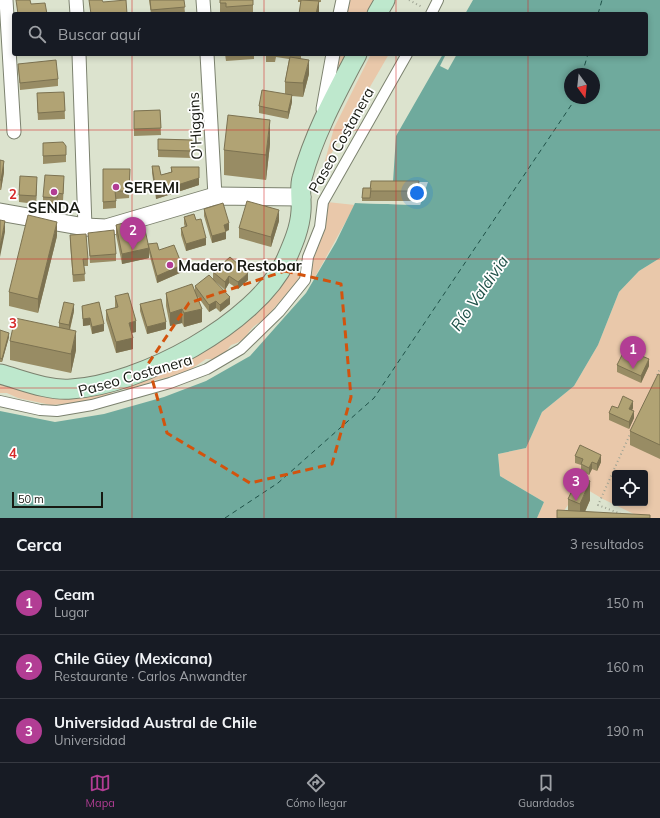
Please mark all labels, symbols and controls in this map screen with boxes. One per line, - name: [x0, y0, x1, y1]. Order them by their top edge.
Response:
- search box: [12, 12, 648, 56]
- icon: search: [26, 23, 48, 45]
- text: Buscar aquí: [58, 25, 140, 44]
- north arrow: [564, 68, 600, 104]
- street label: Paseo Costanera: [304, 84, 378, 196]
- street label: O'Higgins: [184, 92, 206, 160]
- place label: SEREMI: [124, 178, 179, 197]
- marker: SEREMI: [111, 182, 121, 192]
- your location: [407, 183, 427, 203]
- text: 2: [9, 186, 17, 202]
- marker: SENDA: [49, 187, 59, 197]
- place label: SENDA: [28, 198, 81, 217]
- pin: 2: [120, 217, 146, 250]
- water label: Río Valdivia: [446, 251, 512, 334]
- place label: Madero Restobar: [178, 256, 302, 275]
- marker: Madero Restobar: [165, 260, 175, 270]
- text: 3: [9, 315, 17, 331]
- pin: 1: [620, 336, 646, 369]
- street label: Paseo Costanera: [76, 350, 194, 400]
- text: 4: [9, 445, 17, 461]
- pin: 3: [563, 468, 589, 501]
- map controls: [612, 470, 648, 506]
- button: locate: [612, 470, 648, 506]
- scale bar: [12, 490, 103, 509]
- text: 50 m: [18, 492, 44, 506]
- text: Cerca: [16, 534, 62, 555]
- text: 3 resultados: [570, 536, 644, 552]
- text: Ceam: [54, 585, 95, 604]
- text: 1: [25, 595, 33, 611]
- text: 150 m: [606, 595, 644, 611]
- text: Lugar: [54, 604, 89, 620]
- text: Chile Güey (Mexicana): [54, 649, 213, 668]
- text: 2: [25, 659, 33, 675]
- text: 160 m: [606, 659, 644, 675]
- text: Restaurante · Carlos Anwandter: [54, 668, 247, 684]
- text: Universidad Austral de Chile: [54, 713, 257, 732]
- text: 3: [25, 723, 33, 739]
- text: 190 m: [606, 723, 644, 739]
- text: Universidad: [54, 732, 126, 748]
- tab: Mapa: [86, 772, 115, 810]
- tab: Cómo llegar: [286, 772, 347, 810]
- tab: Guardados: [518, 772, 574, 810]

